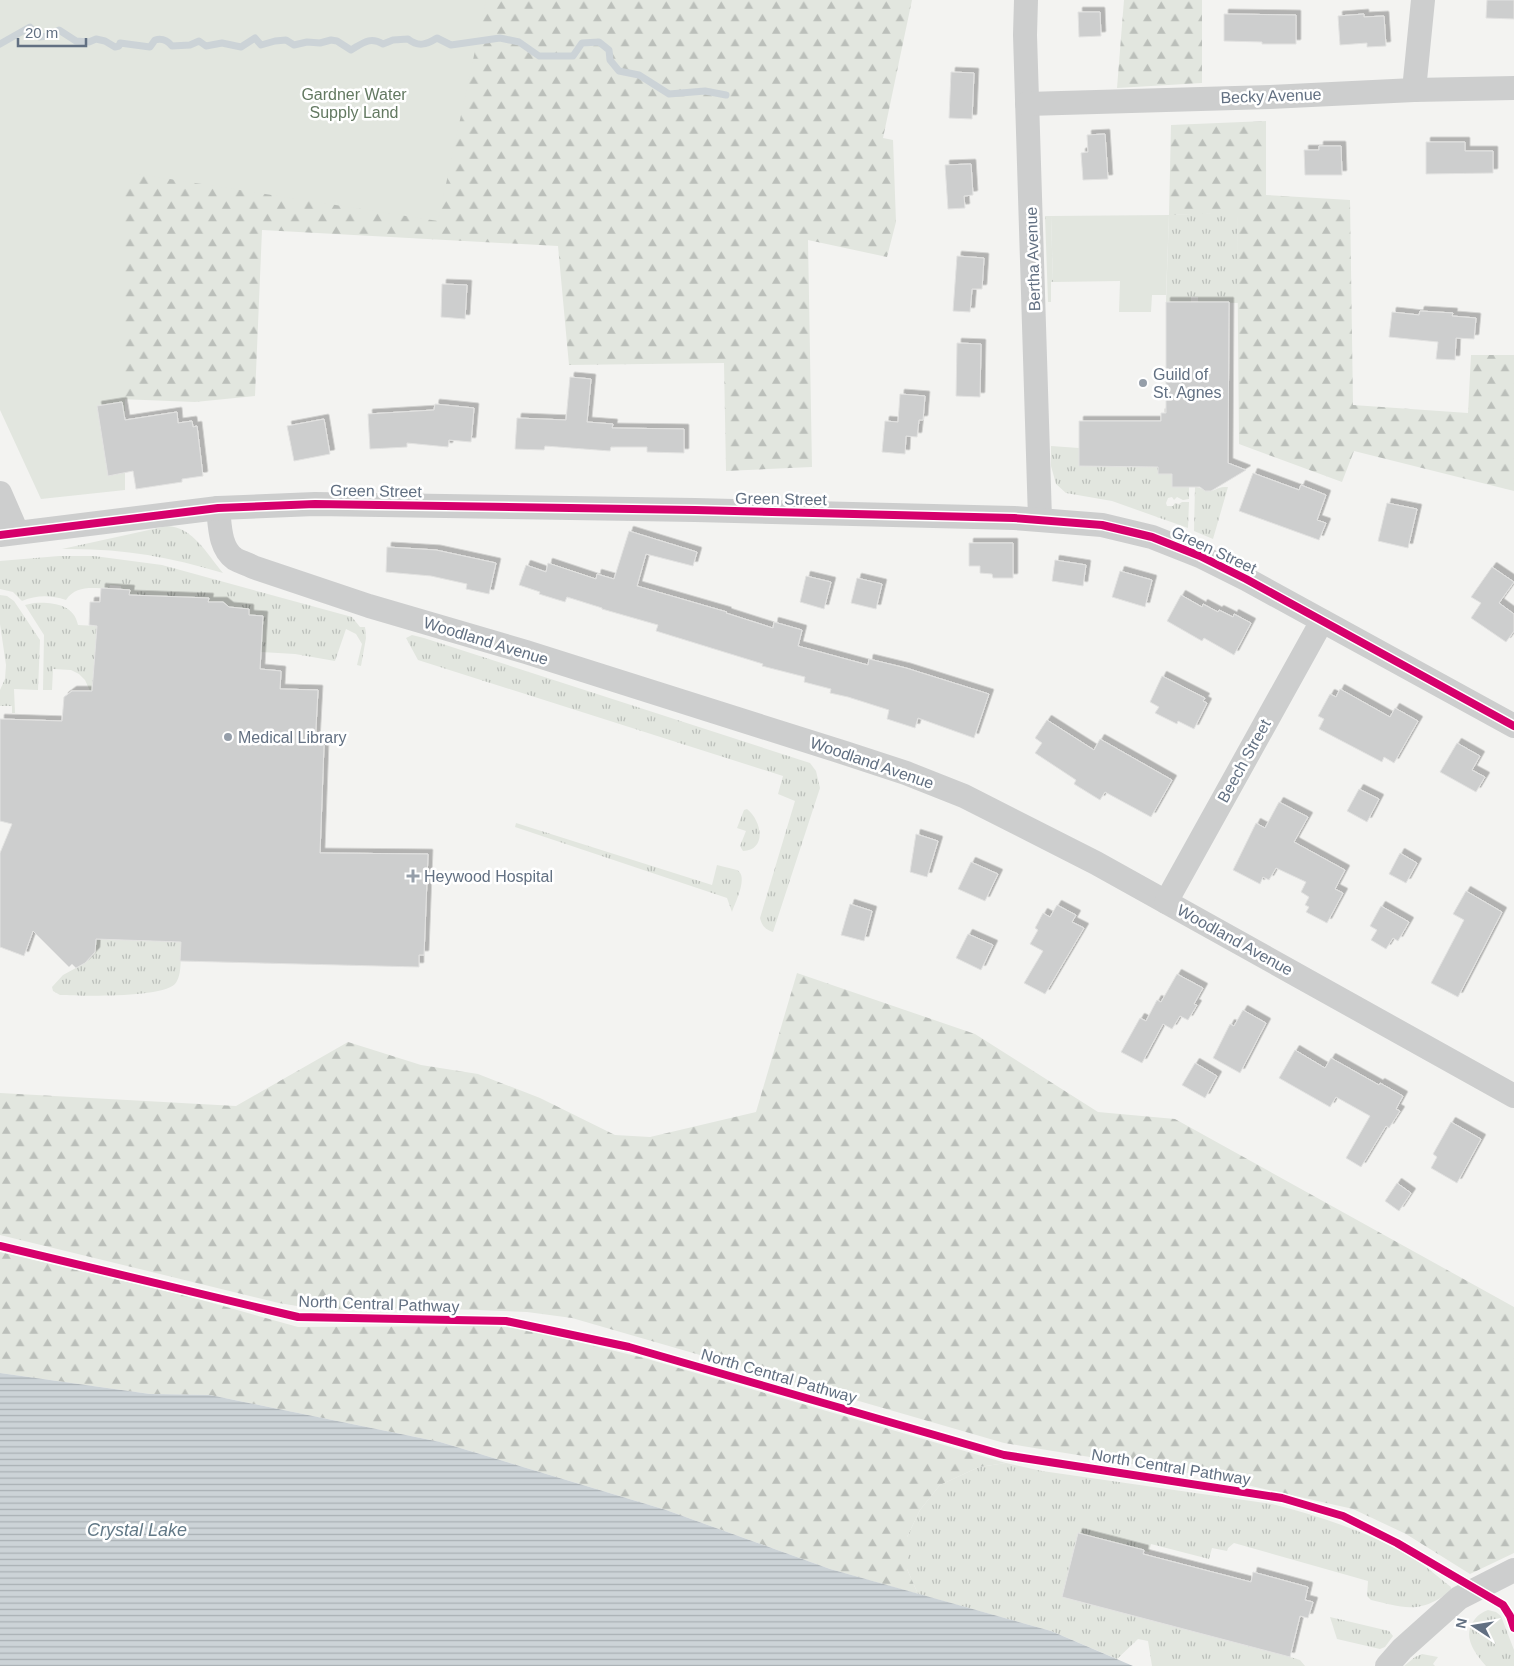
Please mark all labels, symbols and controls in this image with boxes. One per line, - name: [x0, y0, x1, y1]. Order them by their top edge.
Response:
- scale bar: [18, 15, 85, 47]
- text: 20 m: [25, 24, 58, 41]
- park label: Gardner Water Supply Land: [301, 86, 407, 121]
- street label: Becky Avenue: [1220, 86, 1322, 106]
- street label: Bertha Avenue: [1023, 206, 1043, 312]
- place label: Guild of St. Agnes: [1153, 366, 1222, 401]
- marker: Guild of St. Agnes: [1137, 377, 1149, 389]
- street label: Green Street: [330, 482, 422, 500]
- street label: Green Street: [735, 490, 827, 508]
- street label: Green Street: [1169, 523, 1260, 577]
- street label: Woodland Avenue: [422, 614, 550, 668]
- street label: Beech Street: [1214, 716, 1274, 806]
- place label: Medical Library: [238, 729, 346, 746]
- marker: Medical Library: [222, 731, 234, 743]
- street label: Woodland Avenue: [808, 734, 936, 792]
- place label: Heywood Hospital: [424, 868, 553, 885]
- marker: Heywood Hospital: [406, 869, 420, 883]
- street label: Woodland Avenue: [1174, 901, 1296, 979]
- street label: North Central Pathway: [298, 1293, 460, 1315]
- street label: North Central Pathway: [699, 1346, 859, 1406]
- street label: North Central Pathway: [1090, 1446, 1252, 1488]
- water label: Crystal Lake: [87, 1520, 187, 1540]
- north arrow: [1449, 1601, 1499, 1651]
- text: N: [1452, 1617, 1470, 1630]

